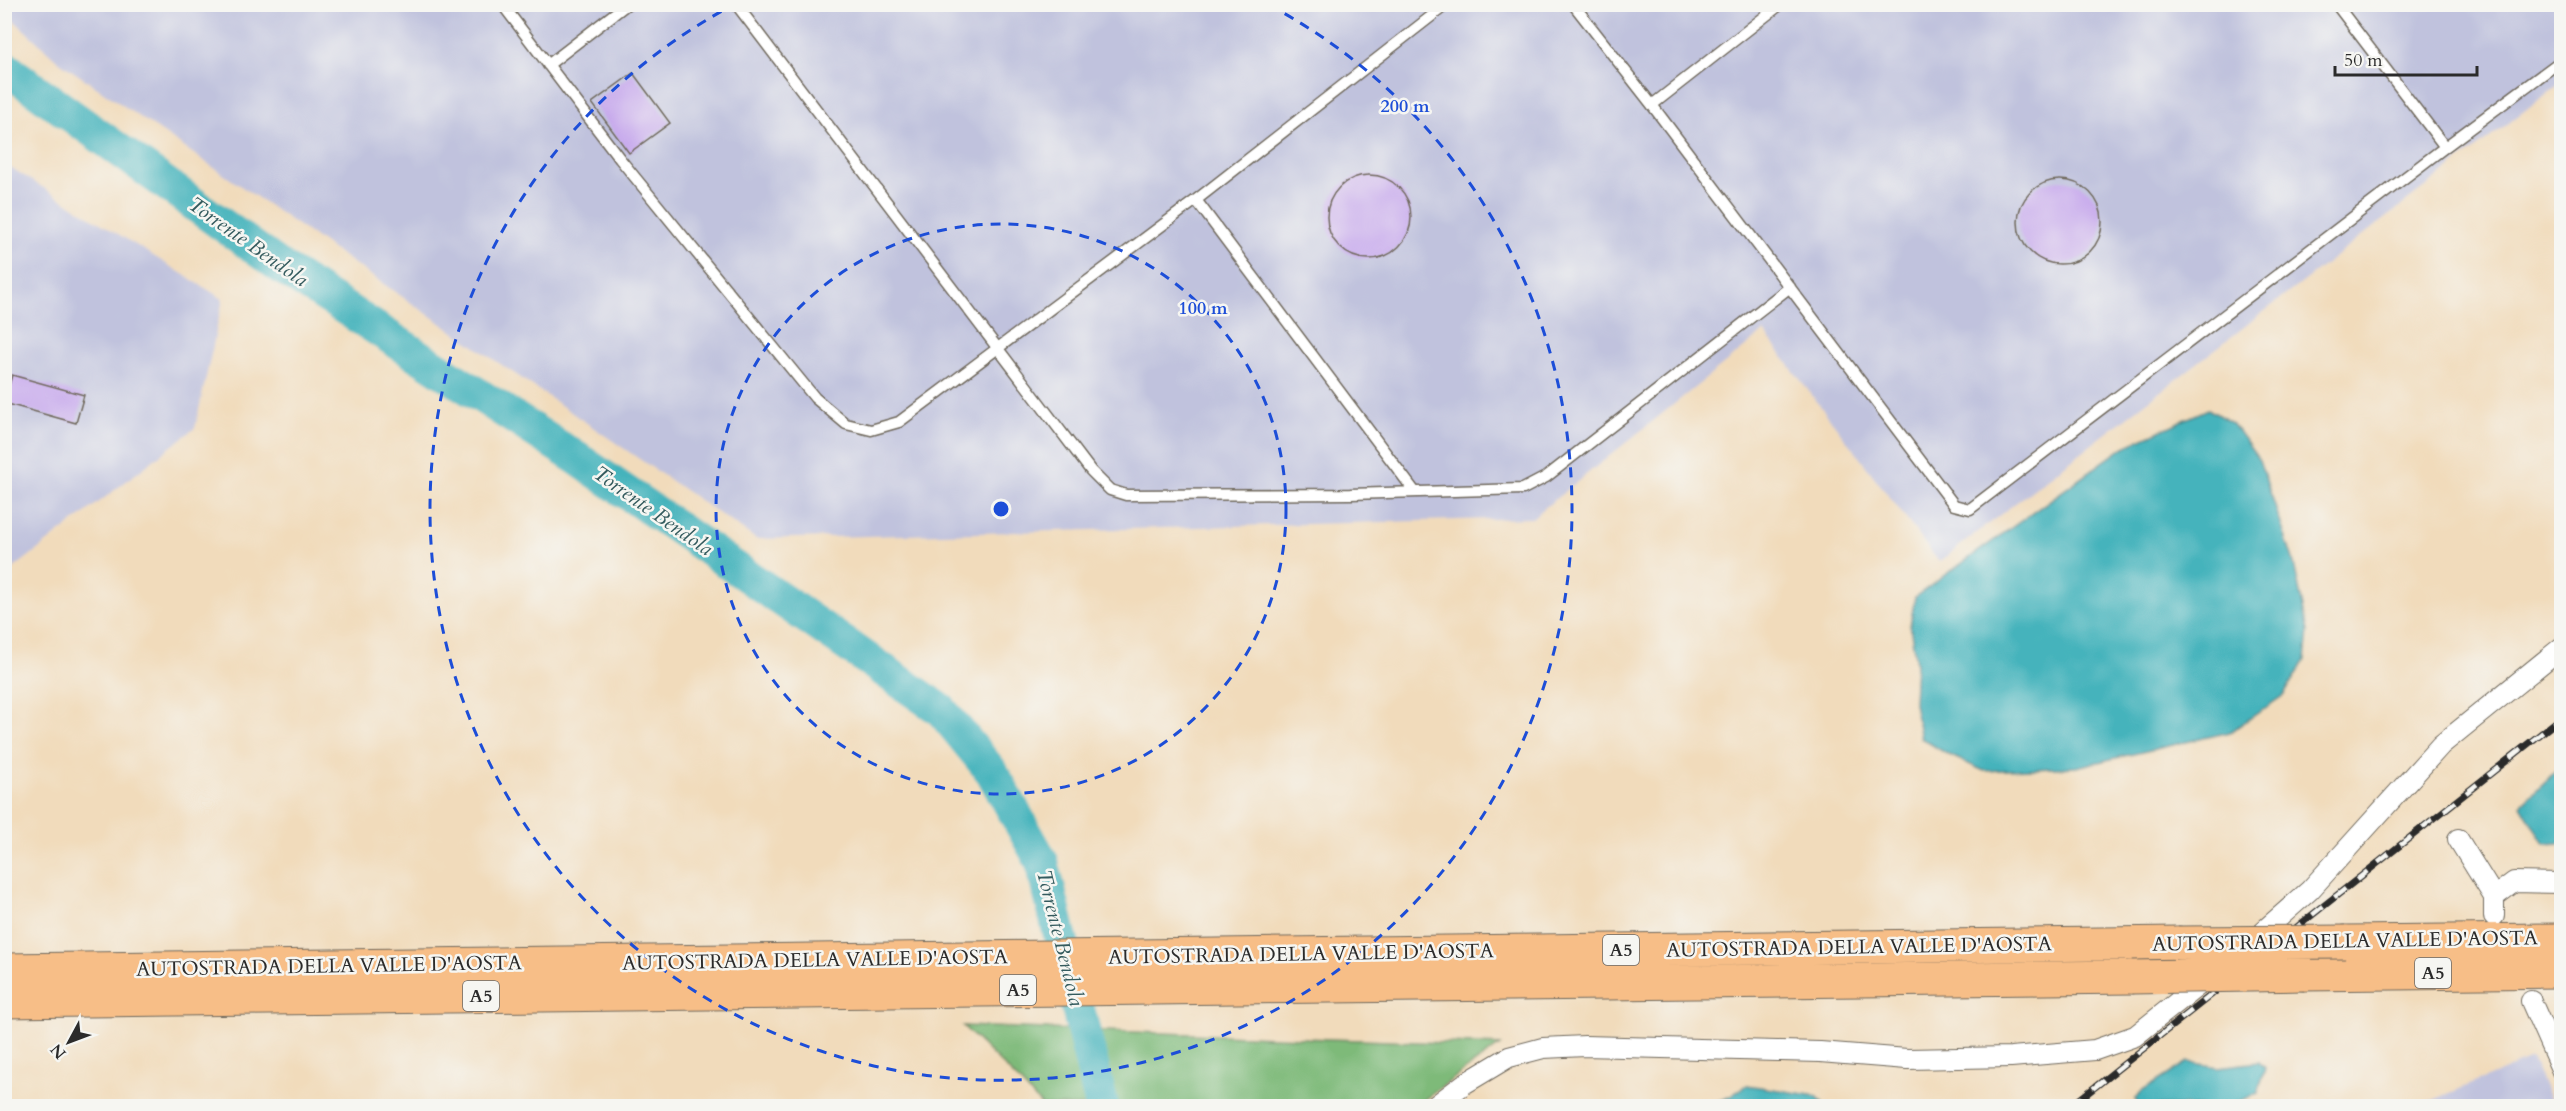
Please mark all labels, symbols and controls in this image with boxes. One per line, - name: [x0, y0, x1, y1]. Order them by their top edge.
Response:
- scale bar: [2335, 39, 2478, 77]
- text: 50 m: [2344, 48, 2383, 73]
- text: 200 m: [1380, 94, 1430, 119]
- water label: Torrente Bendola: [182, 190, 314, 294]
- text: 100 m: [1178, 296, 1228, 321]
- water label: Torrente Bendola: [587, 459, 719, 563]
- centre of rings: [991, 499, 1011, 519]
- water label: Torrente Bendola: [1029, 867, 1091, 1009]
- street label: AUTOSTRADA DELLA VALLE D'AOSTA: [2152, 924, 2539, 958]
- street label: AUTOSTRADA DELLA VALLE D'AOSTA: [1666, 930, 2053, 964]
- road number: A5: [1603, 935, 1639, 965]
- street label: AUTOSTRADA DELLA VALLE D'AOSTA: [1108, 937, 1495, 971]
- street label: AUTOSTRADA DELLA VALLE D'AOSTA: [622, 943, 1009, 977]
- street label: AUTOSTRADA DELLA VALLE D'AOSTA: [136, 949, 523, 983]
- road number: A5: [2415, 958, 2451, 988]
- road number: A5: [1000, 975, 1036, 1005]
- road number: A5: [463, 981, 499, 1011]
- north arrow: [39, 1012, 99, 1072]
- text: N: [46, 1039, 71, 1064]

